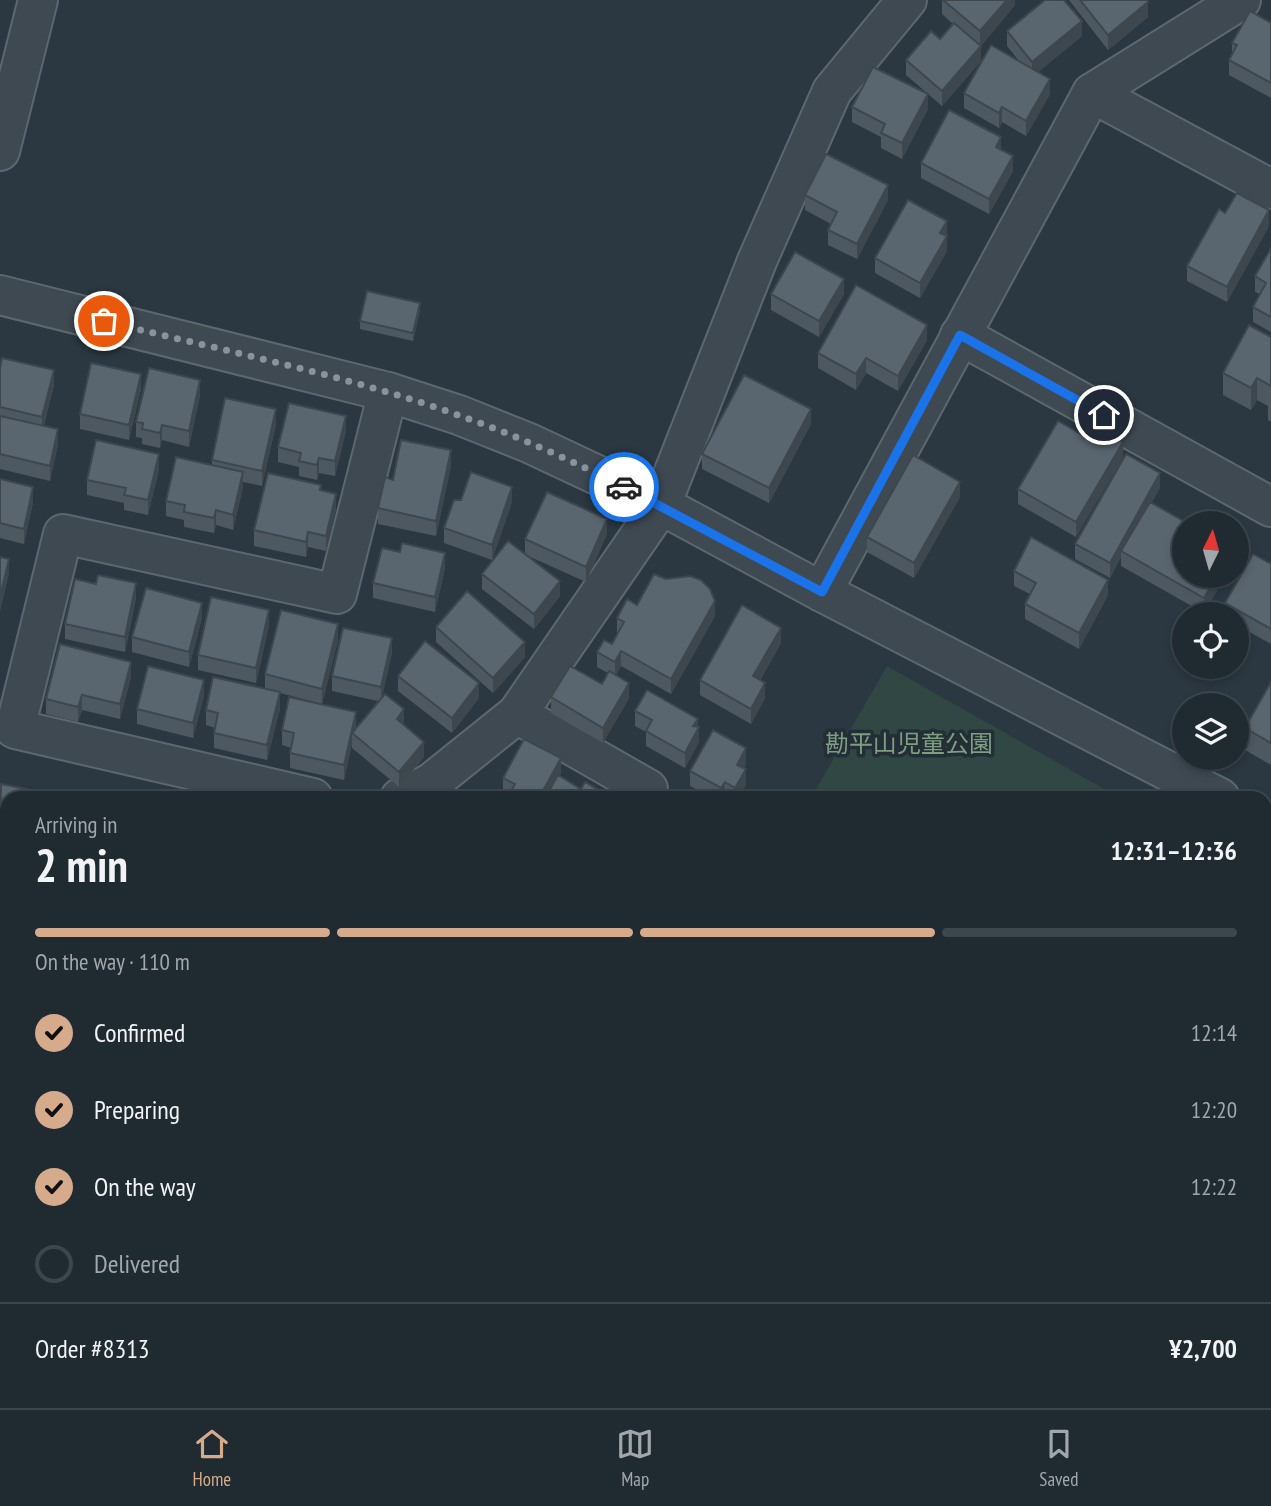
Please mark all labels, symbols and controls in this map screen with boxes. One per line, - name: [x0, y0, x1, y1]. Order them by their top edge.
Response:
- pin: [74, 291, 134, 351]
- icon: bag: [85, 302, 123, 340]
- pin: [1074, 385, 1134, 445]
- icon: home: [1085, 396, 1123, 434]
- courier: [589, 452, 659, 522]
- icon: car: [605, 468, 643, 506]
- north arrow: [1172, 511, 1250, 588]
- map controls: [1172, 511, 1249, 770]
- button: locate: [1172, 602, 1249, 679]
- button: layers: [1172, 693, 1249, 770]
- park label: 勘平山児童公園: [825, 728, 993, 759]
- text: Arriving in: [35, 810, 117, 839]
- text: 12:31–12:36: [1110, 834, 1237, 867]
- text: 2 min: [35, 835, 128, 895]
- text: On the way · 110 m: [35, 947, 190, 976]
- icon: check: [35, 1014, 73, 1052]
- text: Confirmed: [94, 1016, 185, 1049]
- text: 12:14: [1191, 1018, 1237, 1047]
- icon: check: [35, 1091, 73, 1129]
- text: Preparing: [94, 1093, 180, 1126]
- text: 12:20: [1191, 1095, 1237, 1124]
- icon: check: [35, 1168, 73, 1206]
- text: On the way: [94, 1170, 196, 1203]
- text: 12:22: [1191, 1172, 1237, 1201]
- text: Delivered: [94, 1247, 180, 1280]
- text: Order #8313: [35, 1332, 150, 1365]
- text: ¥2,700: [1169, 1332, 1237, 1365]
- tab: Home: [193, 1425, 231, 1491]
- tab: Map: [616, 1425, 654, 1491]
- tab: Saved: [1039, 1425, 1078, 1491]

